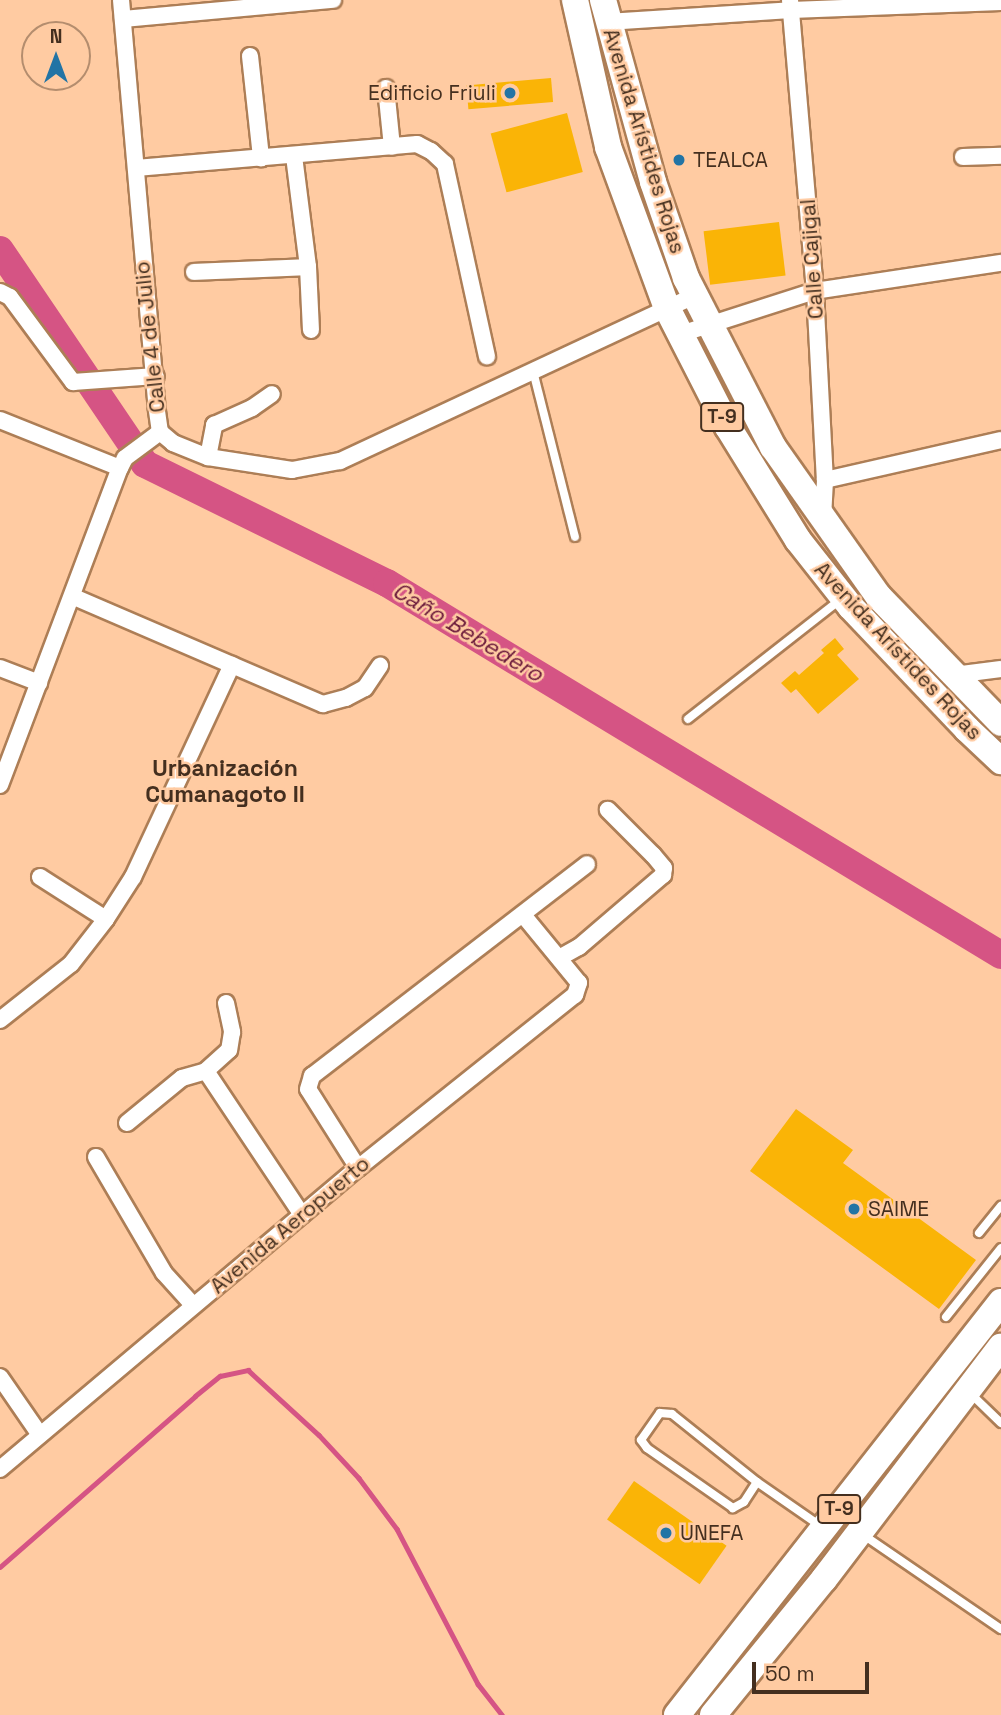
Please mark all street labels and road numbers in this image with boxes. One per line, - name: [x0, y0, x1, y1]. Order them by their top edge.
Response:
- street label: Avenida Arístides Rojas: [598, 25, 690, 257]
- street label: Calle Cajigal: [795, 198, 829, 320]
- street label: Calle 4 de Julio: [130, 260, 170, 414]
- road number: T-9: [699, 402, 745, 432]
- street label: Avenida Arístides Rojas: [809, 557, 987, 745]
- street label: Avenida Aeropuerto: [205, 1151, 375, 1299]
- road number: T-9: [816, 1494, 862, 1525]

